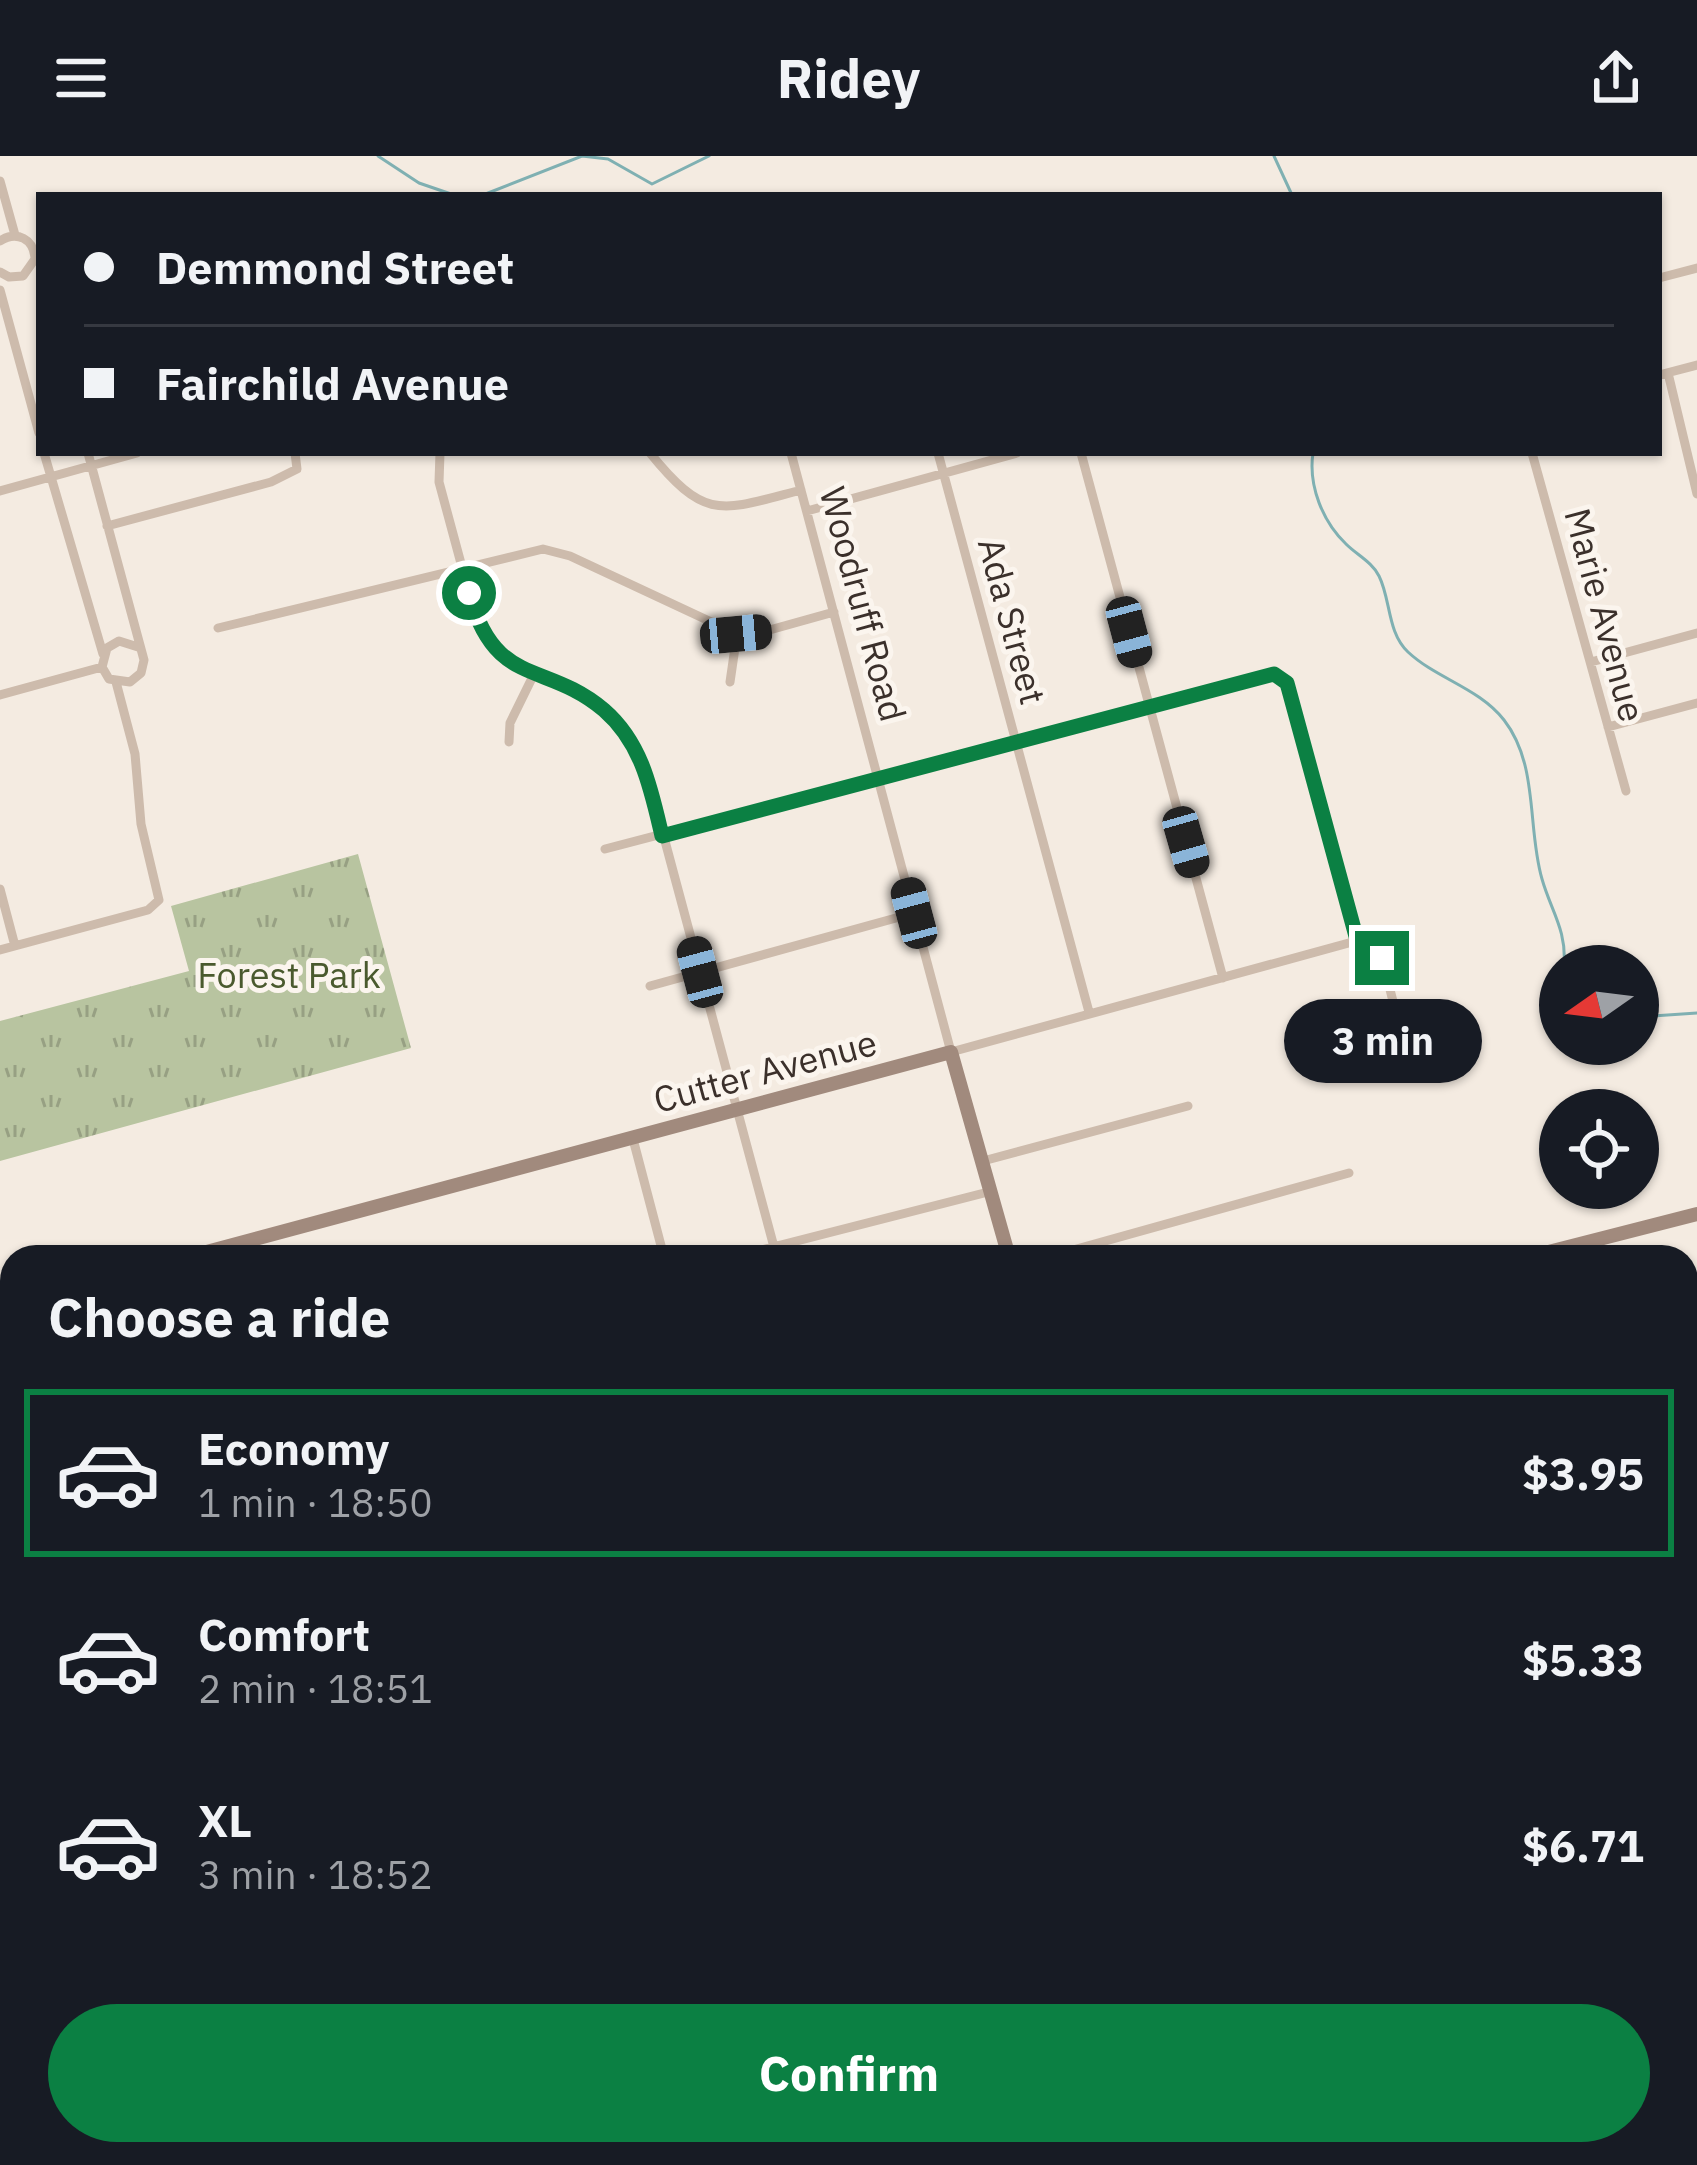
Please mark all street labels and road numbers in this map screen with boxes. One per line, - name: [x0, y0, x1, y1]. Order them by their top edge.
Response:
- street label: Woodruff Road: [810, 481, 917, 726]
- street label: Marie Avenue: [1554, 503, 1657, 727]
- street label: Ada Street: [968, 532, 1057, 709]
- street label: Cutter Avenue: [648, 1018, 882, 1123]

